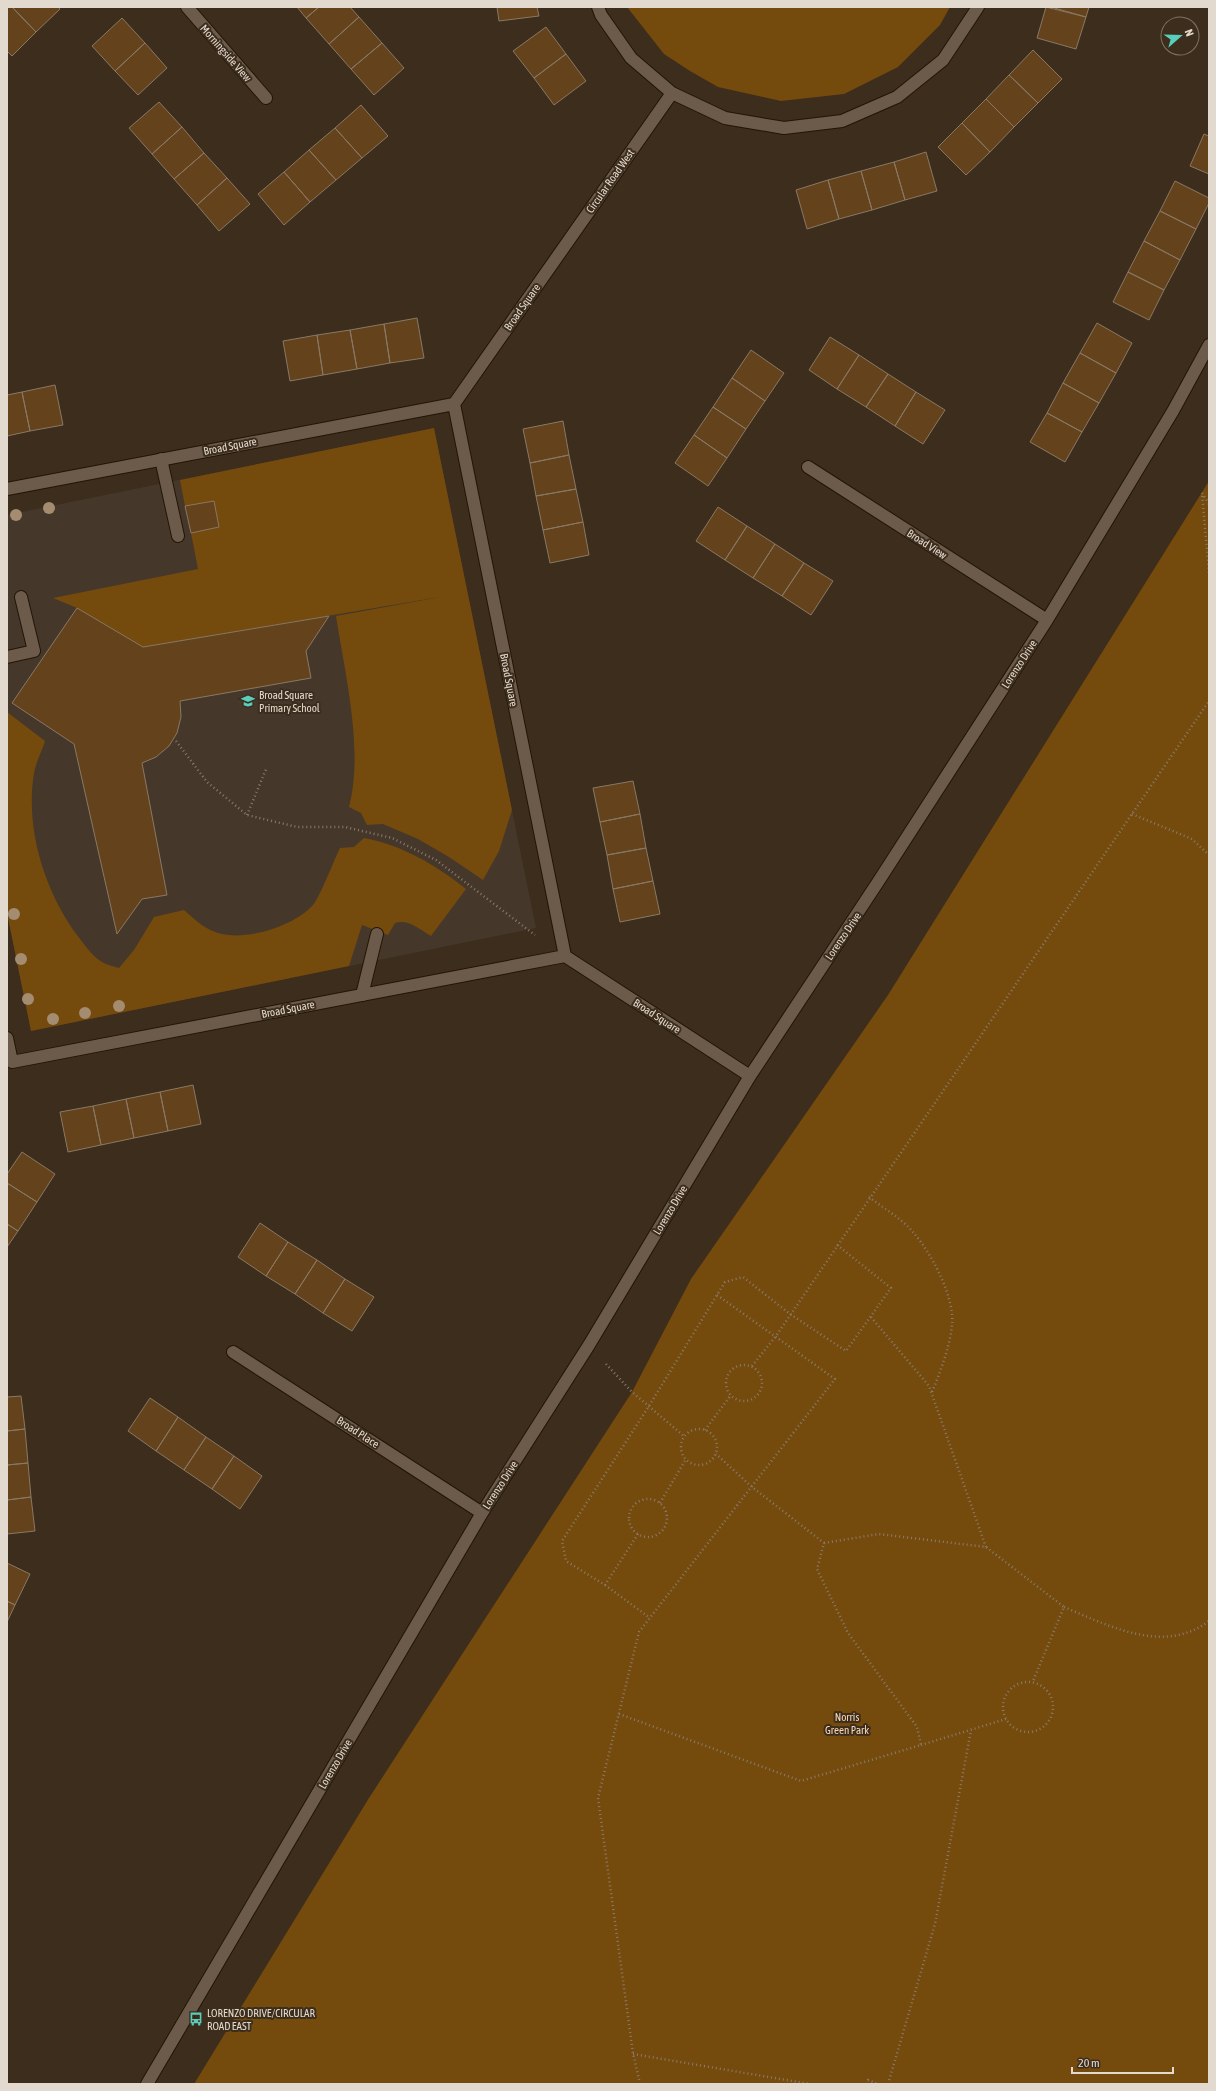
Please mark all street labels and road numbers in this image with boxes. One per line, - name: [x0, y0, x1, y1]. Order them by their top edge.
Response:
- street label: Morningside View: [198, 22, 254, 84]
- street label: Circular Road West: [584, 147, 636, 215]
- street label: Broad Square: [502, 281, 542, 333]
- street label: Broad Square: [202, 435, 258, 457]
- street label: Broad View: [905, 527, 949, 561]
- street label: Lorenzo Drive: [999, 638, 1039, 690]
- street label: Broad Square: [498, 652, 520, 708]
- street label: Lorenzo Drive: [823, 910, 863, 962]
- street label: Broad Square: [631, 996, 683, 1036]
- street label: Broad Square: [260, 998, 316, 1020]
- street label: Lorenzo Drive: [651, 1183, 689, 1237]
- street label: Broad Place: [335, 1414, 381, 1450]
- street label: Lorenzo Drive: [480, 1459, 520, 1511]
- street label: Lorenzo Drive: [316, 1737, 354, 1791]

